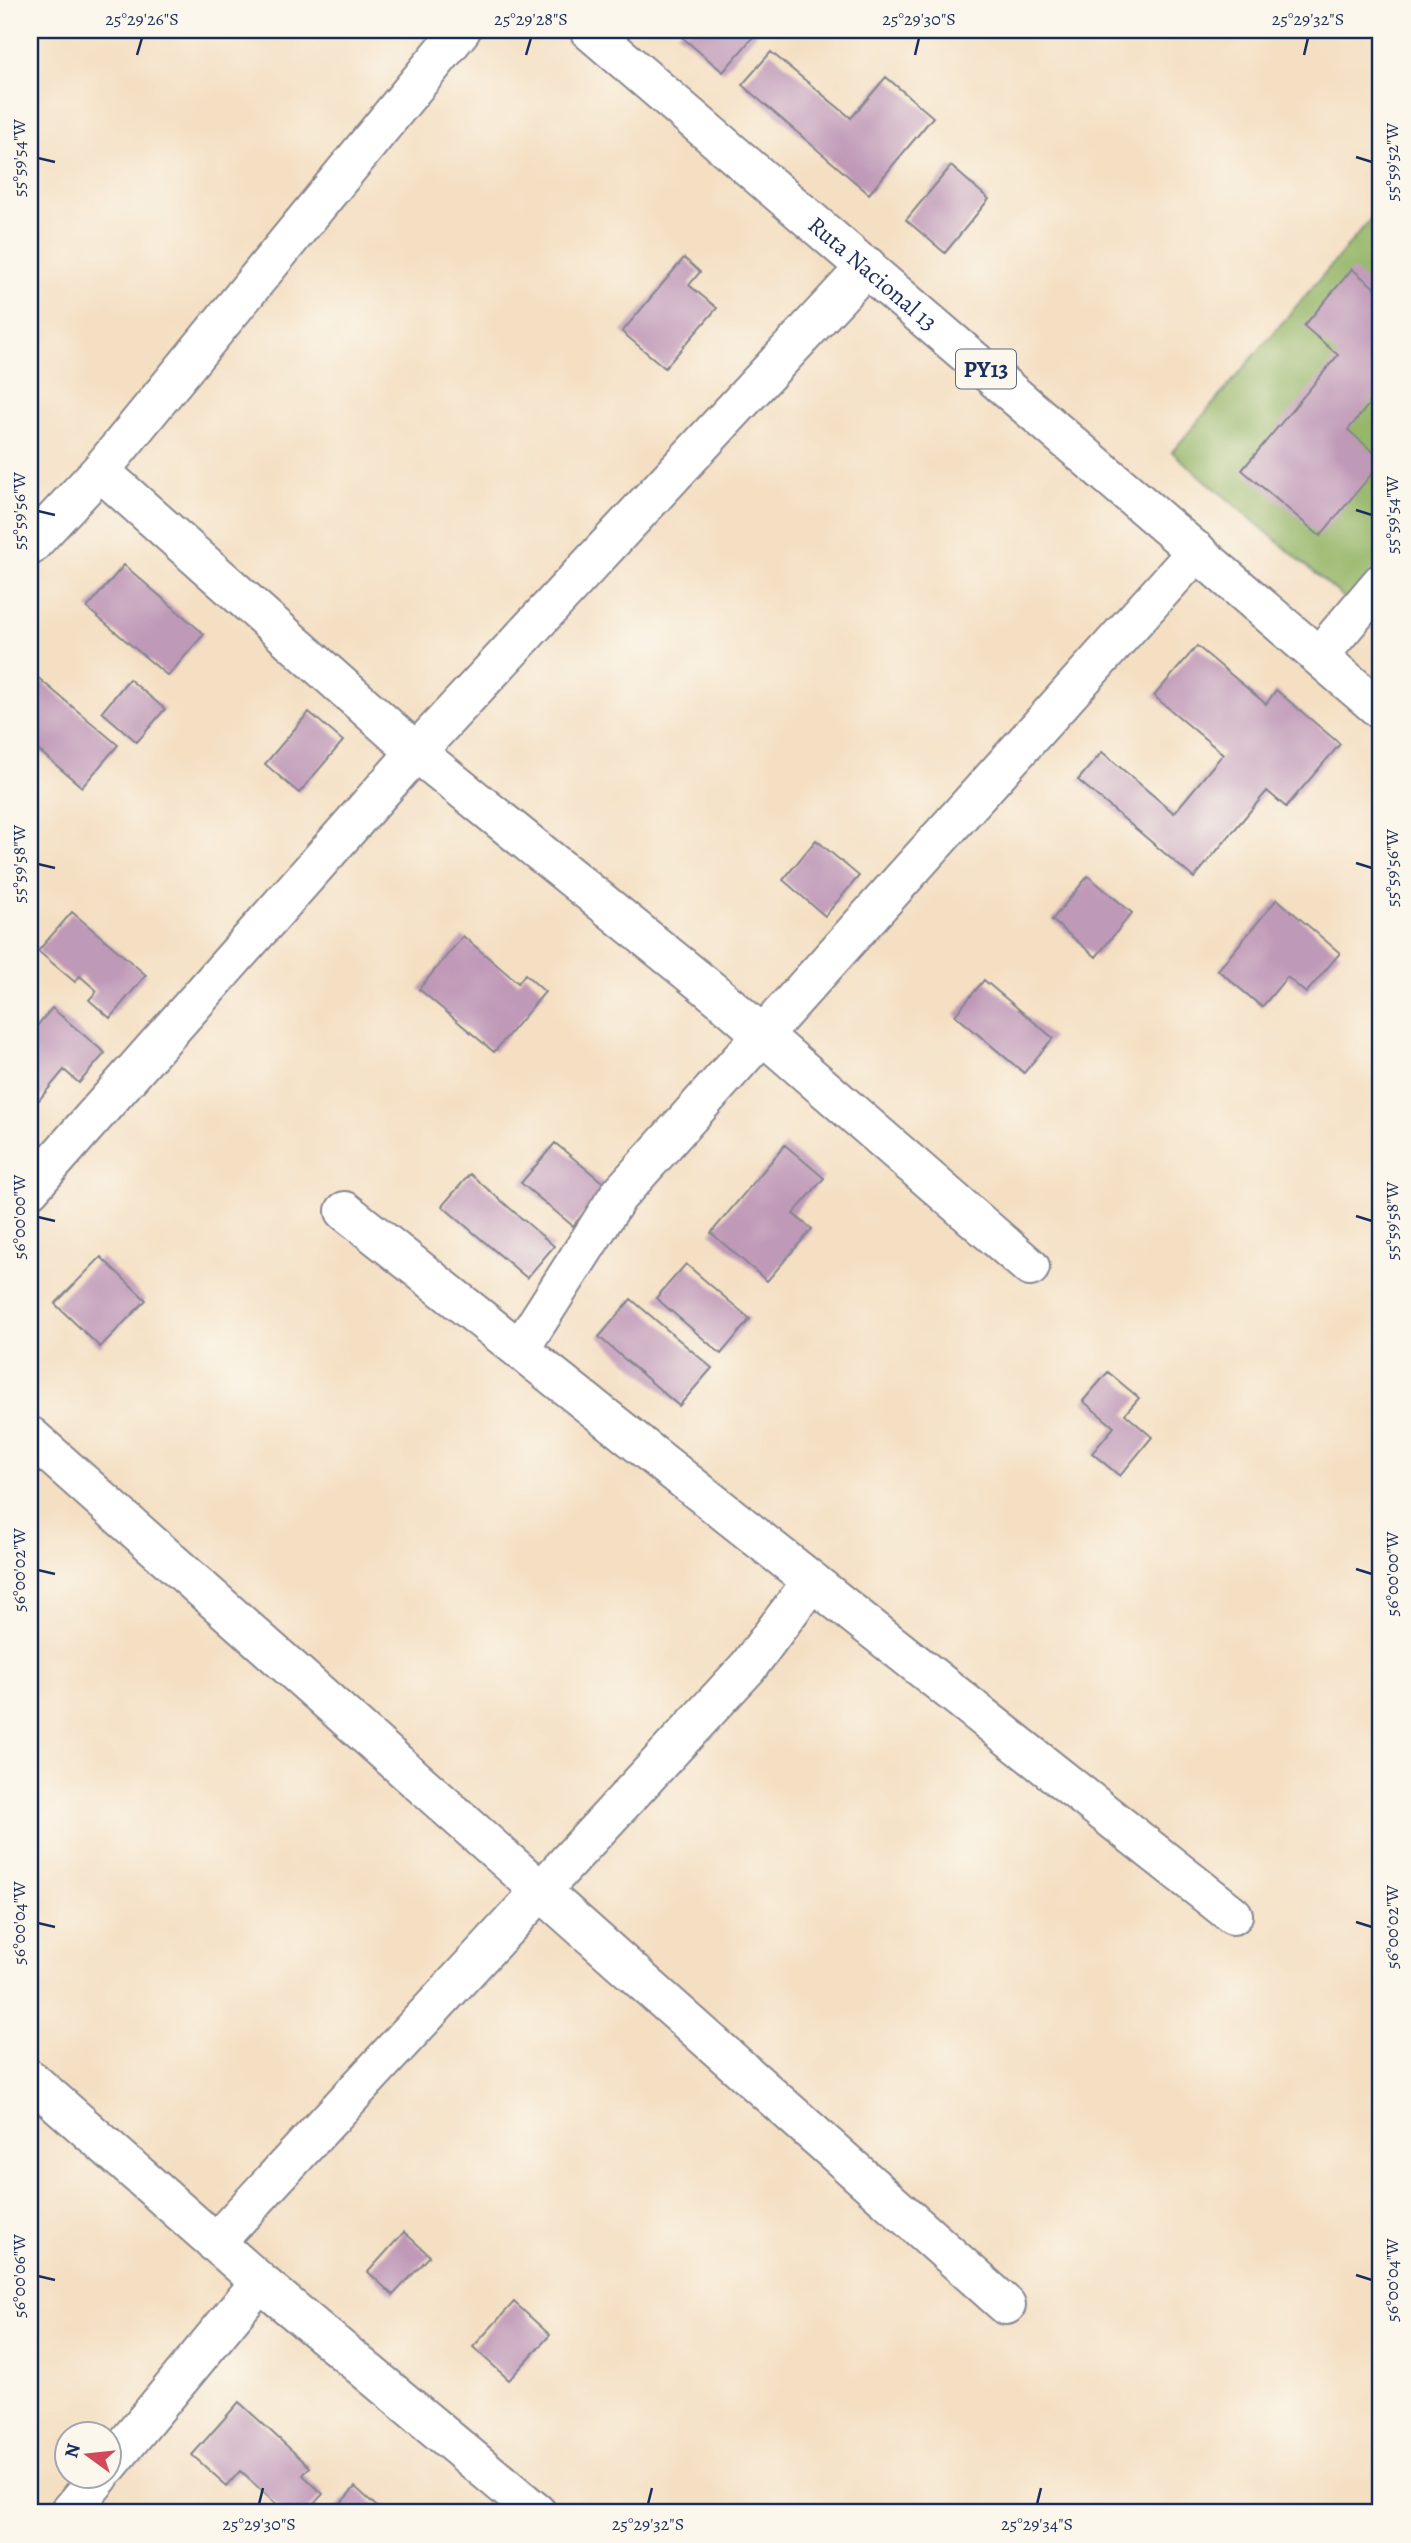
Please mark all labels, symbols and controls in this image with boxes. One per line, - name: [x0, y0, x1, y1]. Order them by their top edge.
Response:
- text: 25°29'26"S: [105, 7, 179, 31]
- text: 25°29'28"S: [494, 7, 568, 31]
- text: 25°29'30"S: [882, 7, 956, 31]
- text: 25°29'32"S: [1272, 7, 1344, 31]
- text: 55°59'54"W: [7, 119, 31, 197]
- text: 55°59'52"W: [1380, 123, 1404, 201]
- street label: Ruta Nacional 13: [801, 209, 944, 338]
- road number: PY13: [956, 350, 1016, 388]
- text: 55°59'56"W: [7, 472, 31, 550]
- text: 55°59'54"W: [1380, 476, 1404, 554]
- text: 55°59'58"W: [7, 824, 31, 903]
- text: 55°59'56"W: [1380, 829, 1404, 907]
- text: 56°00'00"W: [7, 1174, 31, 1260]
- text: 55°59'58"W: [1380, 1181, 1404, 1260]
- text: 56°00'02"W: [7, 1528, 31, 1612]
- text: 56°00'00"W: [1380, 1531, 1404, 1617]
- text: 56°00'04"W: [7, 1881, 31, 1965]
- text: 56°00'02"W: [1380, 1885, 1404, 1969]
- text: 56°00'06"W: [7, 2234, 31, 2318]
- text: 56°00'04"W: [1380, 2238, 1404, 2322]
- north arrow: [52, 2420, 122, 2490]
- text: N: [58, 2441, 87, 2461]
- text: 25°29'30"S: [222, 2512, 296, 2536]
- text: 25°29'32"S: [612, 2512, 684, 2536]
- text: 25°29'34"S: [1001, 2512, 1073, 2536]

